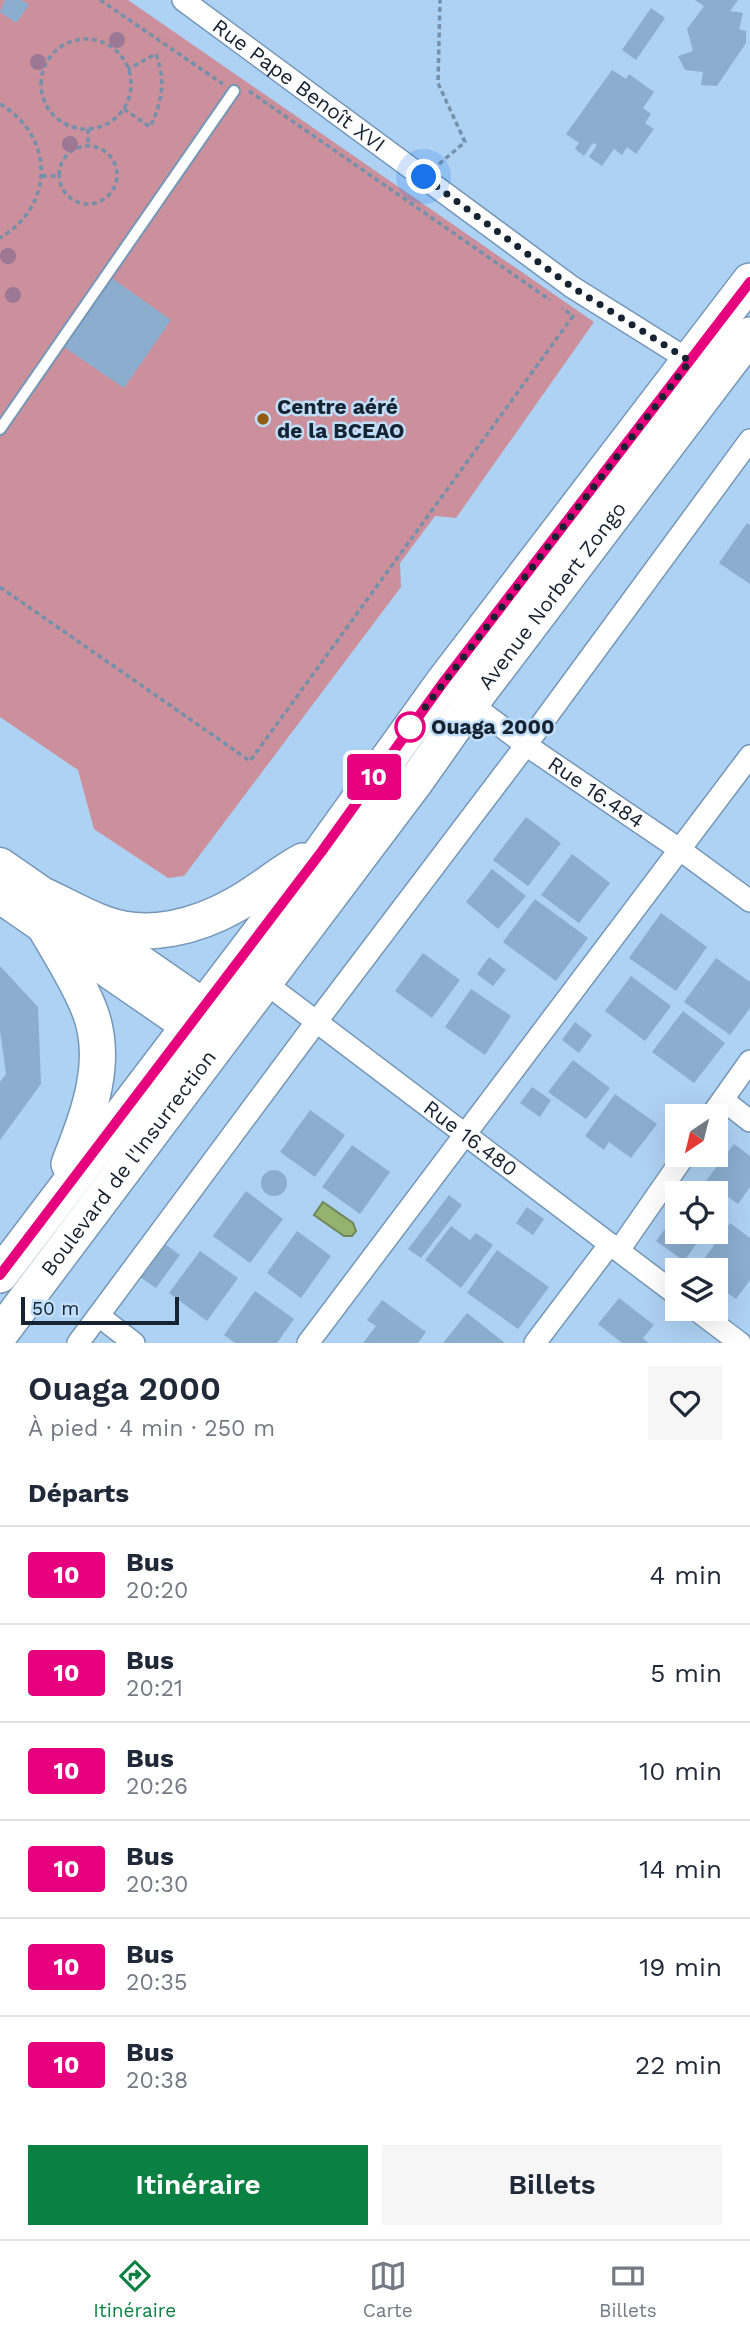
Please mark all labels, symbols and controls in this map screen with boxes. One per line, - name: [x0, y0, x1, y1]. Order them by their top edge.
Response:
- street label: Rue Pape Benoît XVI: [208, 13, 390, 157]
- your location: [406, 159, 441, 194]
- place label: Centre aéré de la BCEAO: [277, 394, 404, 443]
- marker: Centre aéré de la BCEAO: [255, 411, 271, 427]
- street label: Avenue Norbert Zongo: [473, 497, 631, 694]
- marker: Ouaga 2000: [395, 712, 425, 742]
- place label: Ouaga 2000: [431, 714, 555, 739]
- street label: Rue 16.484: [543, 751, 649, 833]
- line badge: 10: [342, 754, 406, 800]
- text: 10: [361, 763, 387, 791]
- street label: Boulevard de l'Insurrection: [35, 1045, 221, 1280]
- street label: Rue 16.480: [419, 1095, 522, 1181]
- north arrow: [665, 1104, 728, 1167]
- map controls: [665, 1104, 728, 1321]
- button: locate: [665, 1181, 728, 1244]
- button: layers: [665, 1258, 728, 1321]
- scale bar: [21, 1294, 178, 1326]
- text: 50 m: [32, 1297, 79, 1320]
- button: heart: [648, 1366, 722, 1440]
- text: Ouaga 2000: [28, 1369, 221, 1408]
- text: À pied · 4 min · 250 m: [28, 1415, 275, 1442]
- text: Départs: [28, 1478, 129, 1508]
- text: Bus: [126, 1547, 174, 1577]
- text: 4 min: [649, 1560, 722, 1590]
- text: 10: [54, 1561, 79, 1589]
- text: 20:20: [126, 1577, 188, 1604]
- text: Bus: [126, 1645, 174, 1675]
- text: 5 min: [650, 1658, 722, 1688]
- text: 10: [54, 1659, 79, 1687]
- text: 20:21: [126, 1675, 183, 1702]
- text: Bus: [126, 1743, 174, 1773]
- text: 10 min: [639, 1756, 722, 1786]
- text: 10: [54, 1757, 79, 1785]
- text: 20:26: [126, 1773, 188, 1800]
- text: Bus: [126, 1841, 174, 1871]
- text: 14 min: [639, 1854, 722, 1884]
- text: 10: [54, 1855, 79, 1883]
- text: 20:30: [126, 1871, 188, 1898]
- text: Bus: [126, 1939, 174, 1969]
- text: 19 min: [639, 1952, 722, 1982]
- text: 10: [54, 1953, 79, 1981]
- text: 20:35: [126, 1969, 187, 1996]
- text: Bus: [126, 2037, 174, 2067]
- text: 22 min: [635, 2050, 722, 2080]
- text: 10: [54, 2051, 79, 2079]
- text: 20:38: [126, 2067, 188, 2094]
- button: Itinéraire: [28, 2145, 368, 2225]
- button: Billets: [382, 2145, 722, 2225]
- tab: Itinéraire: [93, 2257, 176, 2322]
- tab: Carte: [363, 2257, 413, 2322]
- tab: Billets: [599, 2257, 657, 2322]

